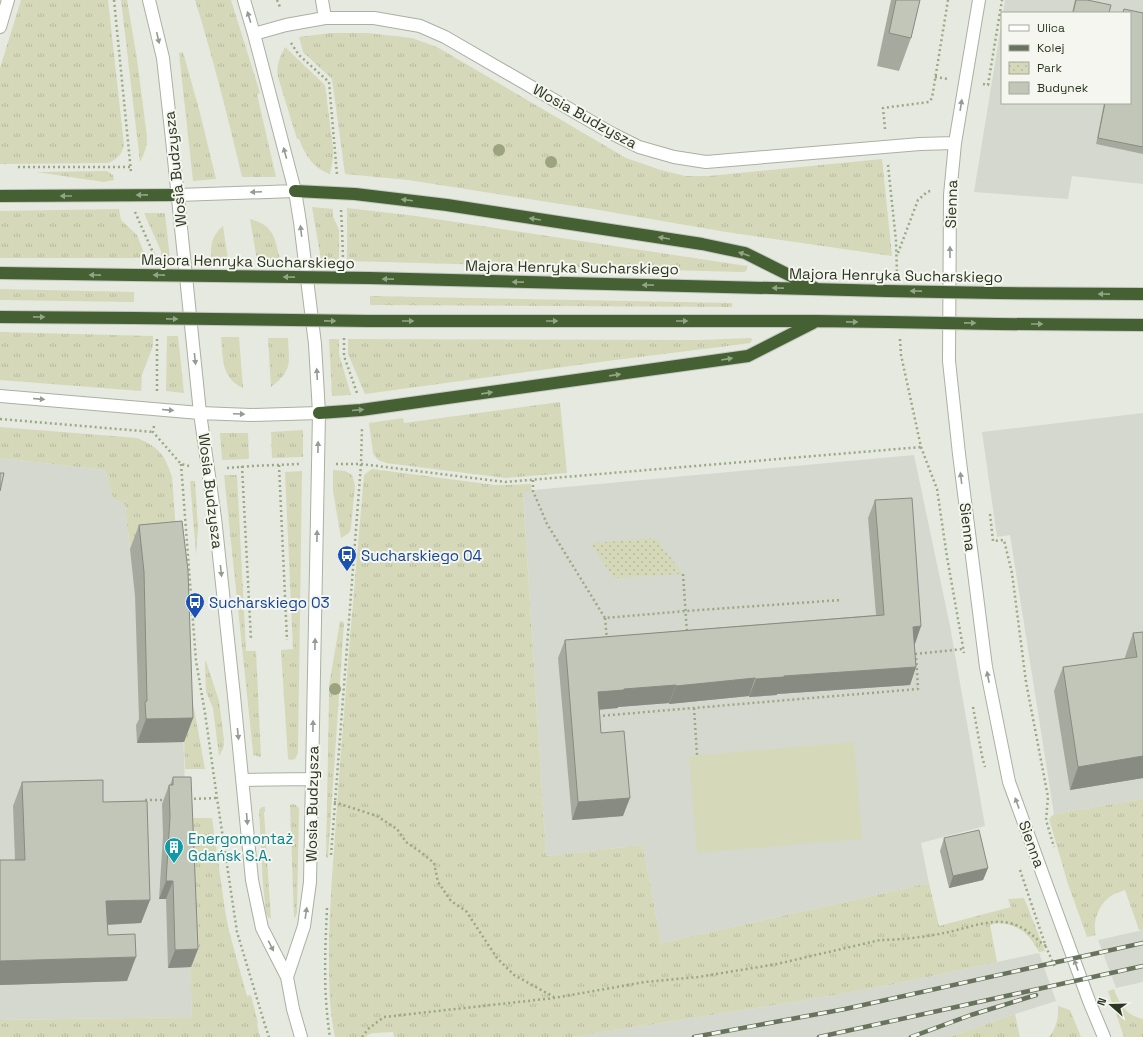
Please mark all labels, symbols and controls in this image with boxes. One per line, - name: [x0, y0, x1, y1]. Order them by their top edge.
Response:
- one-way arrow: [246, 11, 252, 23]
- legend: [1001, 12, 1131, 104]
- text: Ulica: [1037, 20, 1065, 36]
- one-way arrow: [155, 32, 161, 44]
- text: Kolej: [1037, 40, 1065, 56]
- text: Park: [1037, 60, 1062, 76]
- street label: Wosia Budzysza: [530, 79, 641, 153]
- text: Budynek: [1037, 80, 1089, 96]
- one-way arrow: [959, 99, 965, 111]
- street label: Wosia Budzysza: [159, 110, 191, 228]
- one-way arrow: [282, 147, 288, 159]
- street label: Sienna: [941, 179, 961, 229]
- one-way arrow: [249, 189, 262, 195]
- one-way arrow: [135, 192, 148, 198]
- one-way arrow: [59, 193, 72, 199]
- one-way arrow: [401, 197, 413, 203]
- one-way arrow: [529, 215, 541, 221]
- one-way arrow: [298, 225, 304, 237]
- one-way arrow: [658, 235, 670, 241]
- one-way arrow: [947, 245, 953, 258]
- street label: Majora Henryka Sucharskiego: [141, 250, 355, 272]
- one-way arrow: [738, 251, 750, 257]
- street label: Majora Henryka Sucharskiego: [465, 256, 679, 278]
- street label: Majora Henryka Sucharskiego: [789, 264, 1003, 286]
- one-way arrow: [89, 271, 101, 278]
- one-way arrow: [152, 272, 165, 278]
- one-way arrow: [282, 274, 295, 280]
- one-way arrow: [381, 276, 394, 282]
- one-way arrow: [511, 279, 524, 285]
- one-way arrow: [641, 282, 654, 288]
- one-way arrow: [772, 285, 784, 292]
- one-way arrow: [909, 288, 922, 294]
- one-way arrow: [1097, 291, 1110, 297]
- one-way arrow: [33, 314, 46, 320]
- one-way arrow: [166, 316, 179, 322]
- one-way arrow: [324, 318, 337, 324]
- one-way arrow: [402, 318, 415, 324]
- one-way arrow: [546, 318, 559, 324]
- one-way arrow: [676, 318, 689, 324]
- one-way arrow: [846, 319, 859, 325]
- one-way arrow: [964, 320, 977, 326]
- one-way arrow: [1031, 321, 1044, 327]
- one-way arrow: [192, 353, 198, 365]
- one-way arrow: [721, 356, 734, 362]
- one-way arrow: [313, 368, 320, 380]
- one-way arrow: [609, 372, 621, 378]
- one-way arrow: [481, 390, 493, 396]
- one-way arrow: [33, 396, 45, 403]
- one-way arrow: [162, 406, 174, 413]
- one-way arrow: [352, 407, 364, 414]
- one-way arrow: [233, 411, 246, 417]
- street label: Wosia Budzysza: [194, 432, 228, 550]
- one-way arrow: [315, 440, 321, 453]
- one-way arrow: [958, 472, 965, 485]
- street label: Sienna: [956, 502, 980, 553]
- one-way arrow: [314, 529, 320, 542]
- bus stop icon: Sucharskiego 04: [336, 544, 358, 572]
- place label: Sucharskiego 04: [361, 546, 482, 565]
- one-way arrow: [217, 565, 224, 577]
- bus stop icon: Sucharskiego 03: [184, 591, 206, 619]
- place label: Sucharskiego 03: [209, 593, 330, 612]
- one-way arrow: [312, 637, 318, 650]
- one-way arrow: [985, 671, 991, 683]
- one-way arrow: [310, 719, 316, 732]
- one-way arrow: [235, 728, 242, 741]
- street label: Wosia Budzysza: [301, 745, 323, 862]
- one-way arrow: [1014, 797, 1020, 809]
- one-way arrow: [243, 813, 250, 825]
- street label: Sienna: [1015, 818, 1049, 871]
- place label: Energomontaż Gdańsk S.A.: [188, 829, 293, 865]
- building icon: Energomontaż Gdańsk S.A.: [163, 836, 185, 864]
- one-way arrow: [303, 907, 309, 919]
- one-way arrow: [268, 940, 274, 951]
- one-way arrow: [1073, 958, 1079, 970]
- north arrow: [1091, 985, 1131, 1025]
- text: N: [1094, 996, 1109, 1007]

